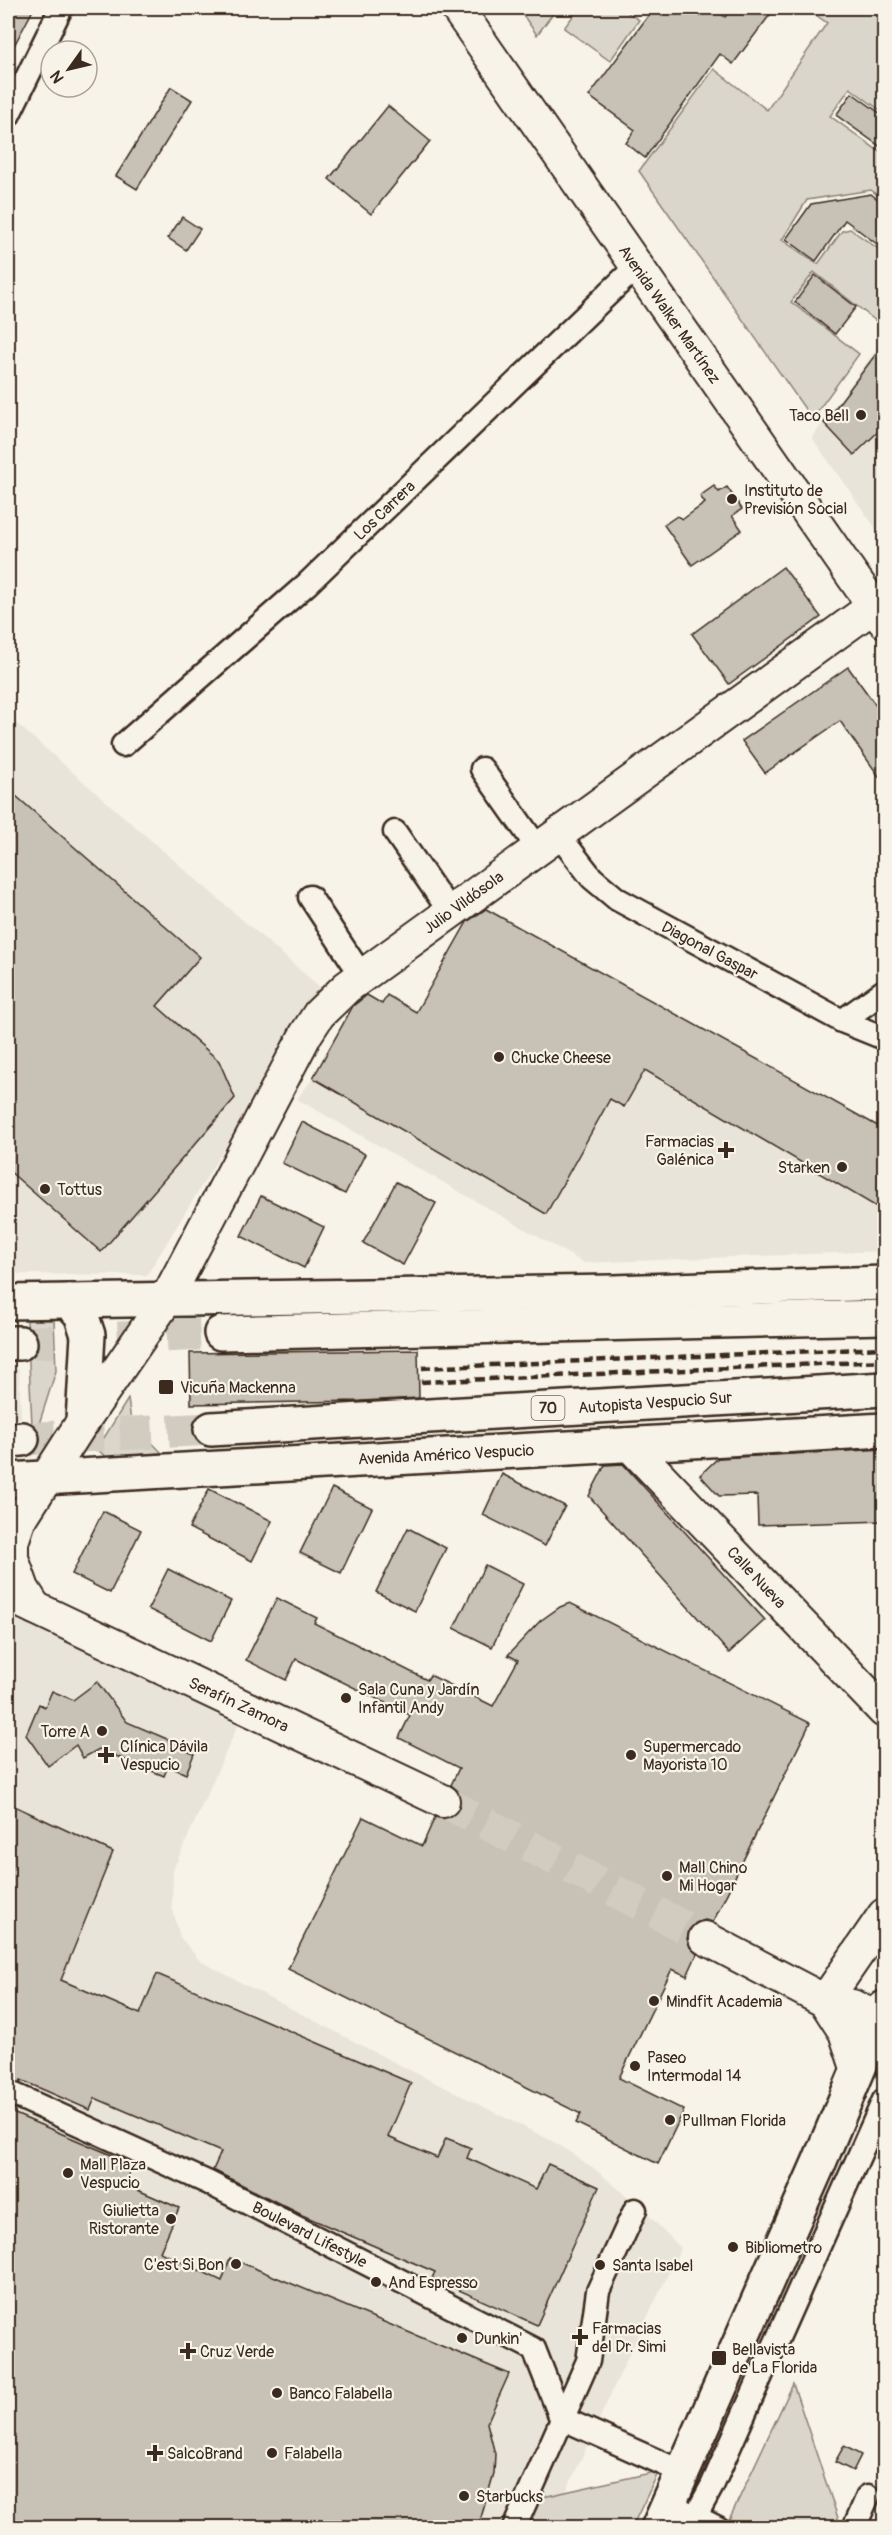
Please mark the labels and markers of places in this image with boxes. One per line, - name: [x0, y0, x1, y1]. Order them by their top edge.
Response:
- place label: Taco Bell: [789, 406, 849, 426]
- marker: Taco Bell: [854, 408, 868, 422]
- place label: Instituto de Previsión Social: [744, 481, 847, 519]
- marker: Instituto de Previsión Social: [725, 492, 739, 506]
- place label: Chucke Cheese: [511, 1048, 611, 1068]
- marker: Chucke Cheese: [492, 1050, 506, 1064]
- place label: Farmacias Galénica: [645, 1132, 714, 1170]
- marker: Farmacias Galénica: [719, 1143, 733, 1157]
- place label: Starken: [778, 1158, 830, 1178]
- marker: Starken: [835, 1160, 849, 1174]
- place label: Tottus: [57, 1180, 102, 1200]
- marker: Tottus: [38, 1182, 52, 1196]
- marker: Vicuña Mackenna: [157, 1378, 175, 1396]
- place label: Vicuña Mackenna: [180, 1378, 296, 1398]
- place label: Sala Cuna y Jardín Infantil Andy: [358, 1680, 480, 1718]
- marker: Sala Cuna y Jardín Infantil Andy: [339, 1691, 353, 1705]
- place label: Torre A: [40, 1722, 90, 1742]
- marker: Torre A: [95, 1724, 109, 1738]
- place label: Clínica Dávila Vespucio: [120, 1737, 208, 1775]
- place label: Supermercado Mayorista 10: [643, 1737, 741, 1775]
- marker: Clínica Dávila Vespucio: [97, 1746, 115, 1764]
- marker: Supermercado Mayorista 10: [624, 1748, 638, 1762]
- place label: Mall Chino Mi Hogar: [679, 1858, 748, 1896]
- marker: Mall Chino Mi Hogar: [660, 1869, 674, 1883]
- place label: Mindfit Academia: [666, 1992, 783, 2012]
- marker: Mindfit Academia: [647, 1994, 661, 2008]
- place label: Paseo Intermodal 14: [647, 2048, 741, 2086]
- marker: Paseo Intermodal 14: [628, 2059, 642, 2073]
- place label: Pullman Florida: [682, 2111, 786, 2131]
- marker: Pullman Florida: [663, 2113, 677, 2127]
- place label: Mall Plaza Vespucio: [80, 2155, 146, 2193]
- marker: Mall Plaza Vespucio: [61, 2166, 75, 2180]
- place label: Giulietta Ristorante: [89, 2201, 159, 2239]
- marker: Giulietta Ristorante: [164, 2212, 178, 2226]
- place label: Bibliometro: [745, 2238, 822, 2258]
- marker: Bibliometro: [726, 2240, 740, 2254]
- place label: C'est Si Bon: [144, 2255, 224, 2275]
- place label: Santa Isabel: [612, 2256, 693, 2276]
- marker: C'est Si Bon: [229, 2257, 243, 2271]
- marker: Santa Isabel: [593, 2258, 607, 2272]
- place label: And Espresso: [388, 2273, 478, 2293]
- marker: And Espresso: [369, 2275, 383, 2289]
- place label: Farmacias del Dr. Simi: [592, 2319, 666, 2357]
- place label: Dunkin': [474, 2329, 522, 2349]
- marker: Farmacias del Dr. Simi: [573, 2330, 587, 2344]
- marker: Dunkin': [455, 2331, 469, 2345]
- place label: Bellavista de La Florida: [732, 2340, 817, 2378]
- place label: Cruz Verde: [200, 2342, 274, 2362]
- marker: Cruz Verde: [181, 2344, 195, 2358]
- marker: Bellavista de La Florida: [710, 2349, 728, 2367]
- place label: Banco Falabella: [289, 2384, 392, 2404]
- marker: Banco Falabella: [270, 2386, 284, 2400]
- place label: SalcoBrand: [167, 2444, 243, 2464]
- place label: Falabella: [284, 2444, 342, 2464]
- marker: SalcoBrand: [148, 2446, 162, 2460]
- marker: Falabella: [265, 2446, 279, 2460]
- place label: Starbucks: [476, 2487, 543, 2507]
- marker: Starbucks: [457, 2489, 471, 2503]

